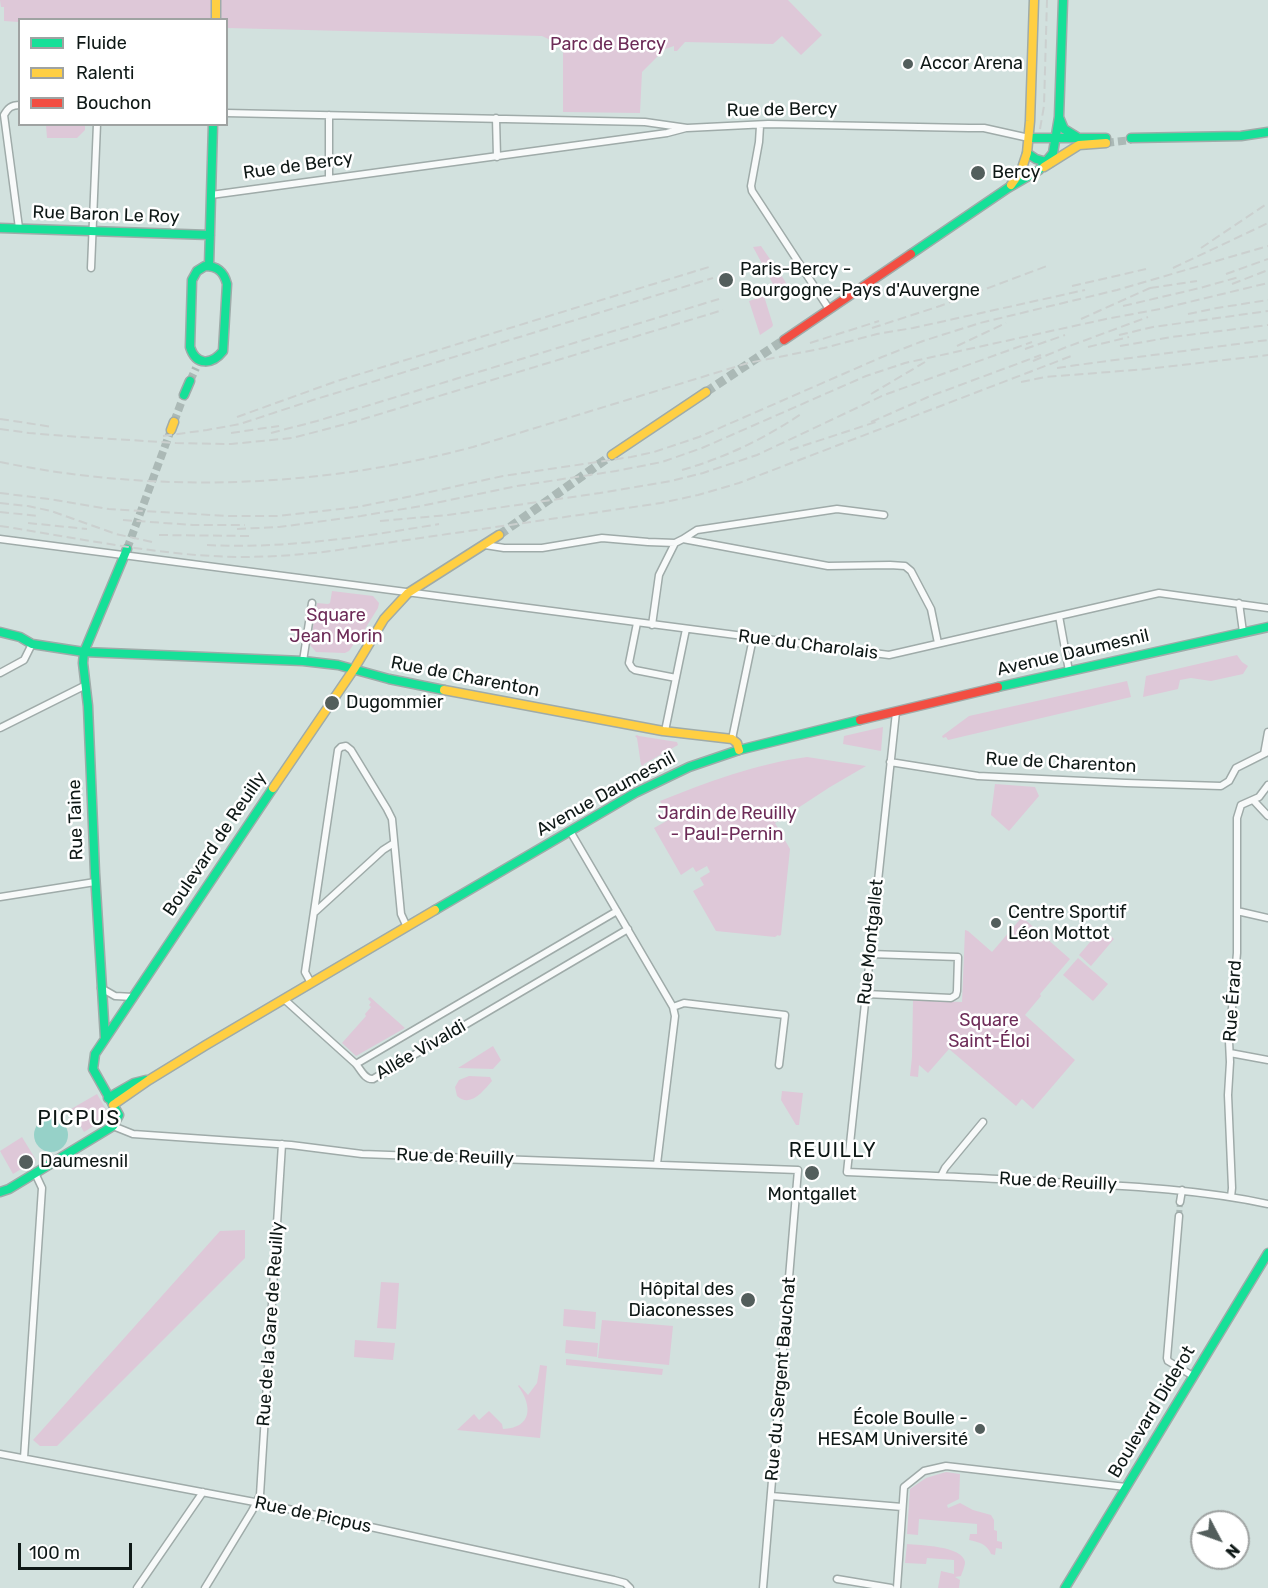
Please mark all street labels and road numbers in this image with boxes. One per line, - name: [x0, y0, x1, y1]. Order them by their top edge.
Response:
- street label: Rue de Bercy: [726, 98, 838, 122]
- street label: Rue de Bercy: [242, 148, 354, 184]
- street label: Rue Baron Le Roy: [32, 202, 180, 228]
- street label: Avenue Daumesnil: [995, 625, 1151, 681]
- street label: Rue du Charolais: [737, 626, 879, 664]
- street label: Rue de Charenton: [389, 652, 541, 702]
- street label: Avenue Daumesnil: [533, 747, 679, 841]
- street label: Rue de Charenton: [985, 748, 1137, 778]
- street label: Boulevard de Reuilly: [159, 768, 271, 920]
- street label: Rue Taine: [64, 779, 88, 861]
- street label: Rue Montgallet: [854, 878, 888, 1006]
- street label: Rue Érard: [1219, 959, 1247, 1043]
- street label: Allée Vivaldi: [372, 1016, 470, 1084]
- street label: Rue de Reuilly: [396, 1144, 514, 1170]
- street label: Rue de Reuilly: [999, 1168, 1117, 1196]
- street label: Rue de la Gare de Reuilly: [253, 1221, 289, 1427]
- street label: Rue du Sergent Bauchat: [761, 1276, 801, 1482]
- street label: Boulevard Diderot: [1104, 1342, 1200, 1482]
- street label: Rue de Picpus: [253, 1492, 373, 1538]

